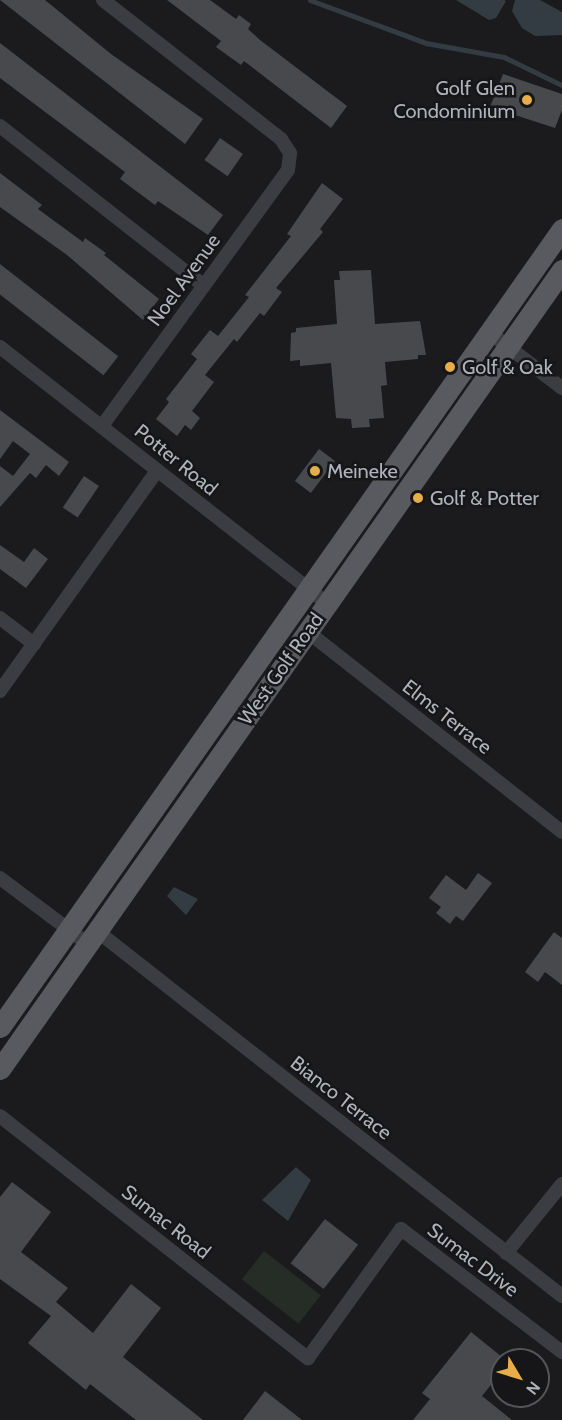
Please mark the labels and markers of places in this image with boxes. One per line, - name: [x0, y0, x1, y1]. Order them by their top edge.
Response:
- place label: Golf Glen Condominium: [393, 77, 515, 124]
- marker: Golf Glen Condominium: [520, 93, 534, 107]
- place label: Golf & Oak: [462, 355, 553, 379]
- marker: Golf & Oak: [443, 360, 457, 374]
- place label: Meineke: [327, 459, 398, 483]
- marker: Meineke: [308, 464, 322, 478]
- place label: Golf & Potter: [430, 486, 539, 510]
- marker: Golf & Potter: [411, 491, 425, 505]

